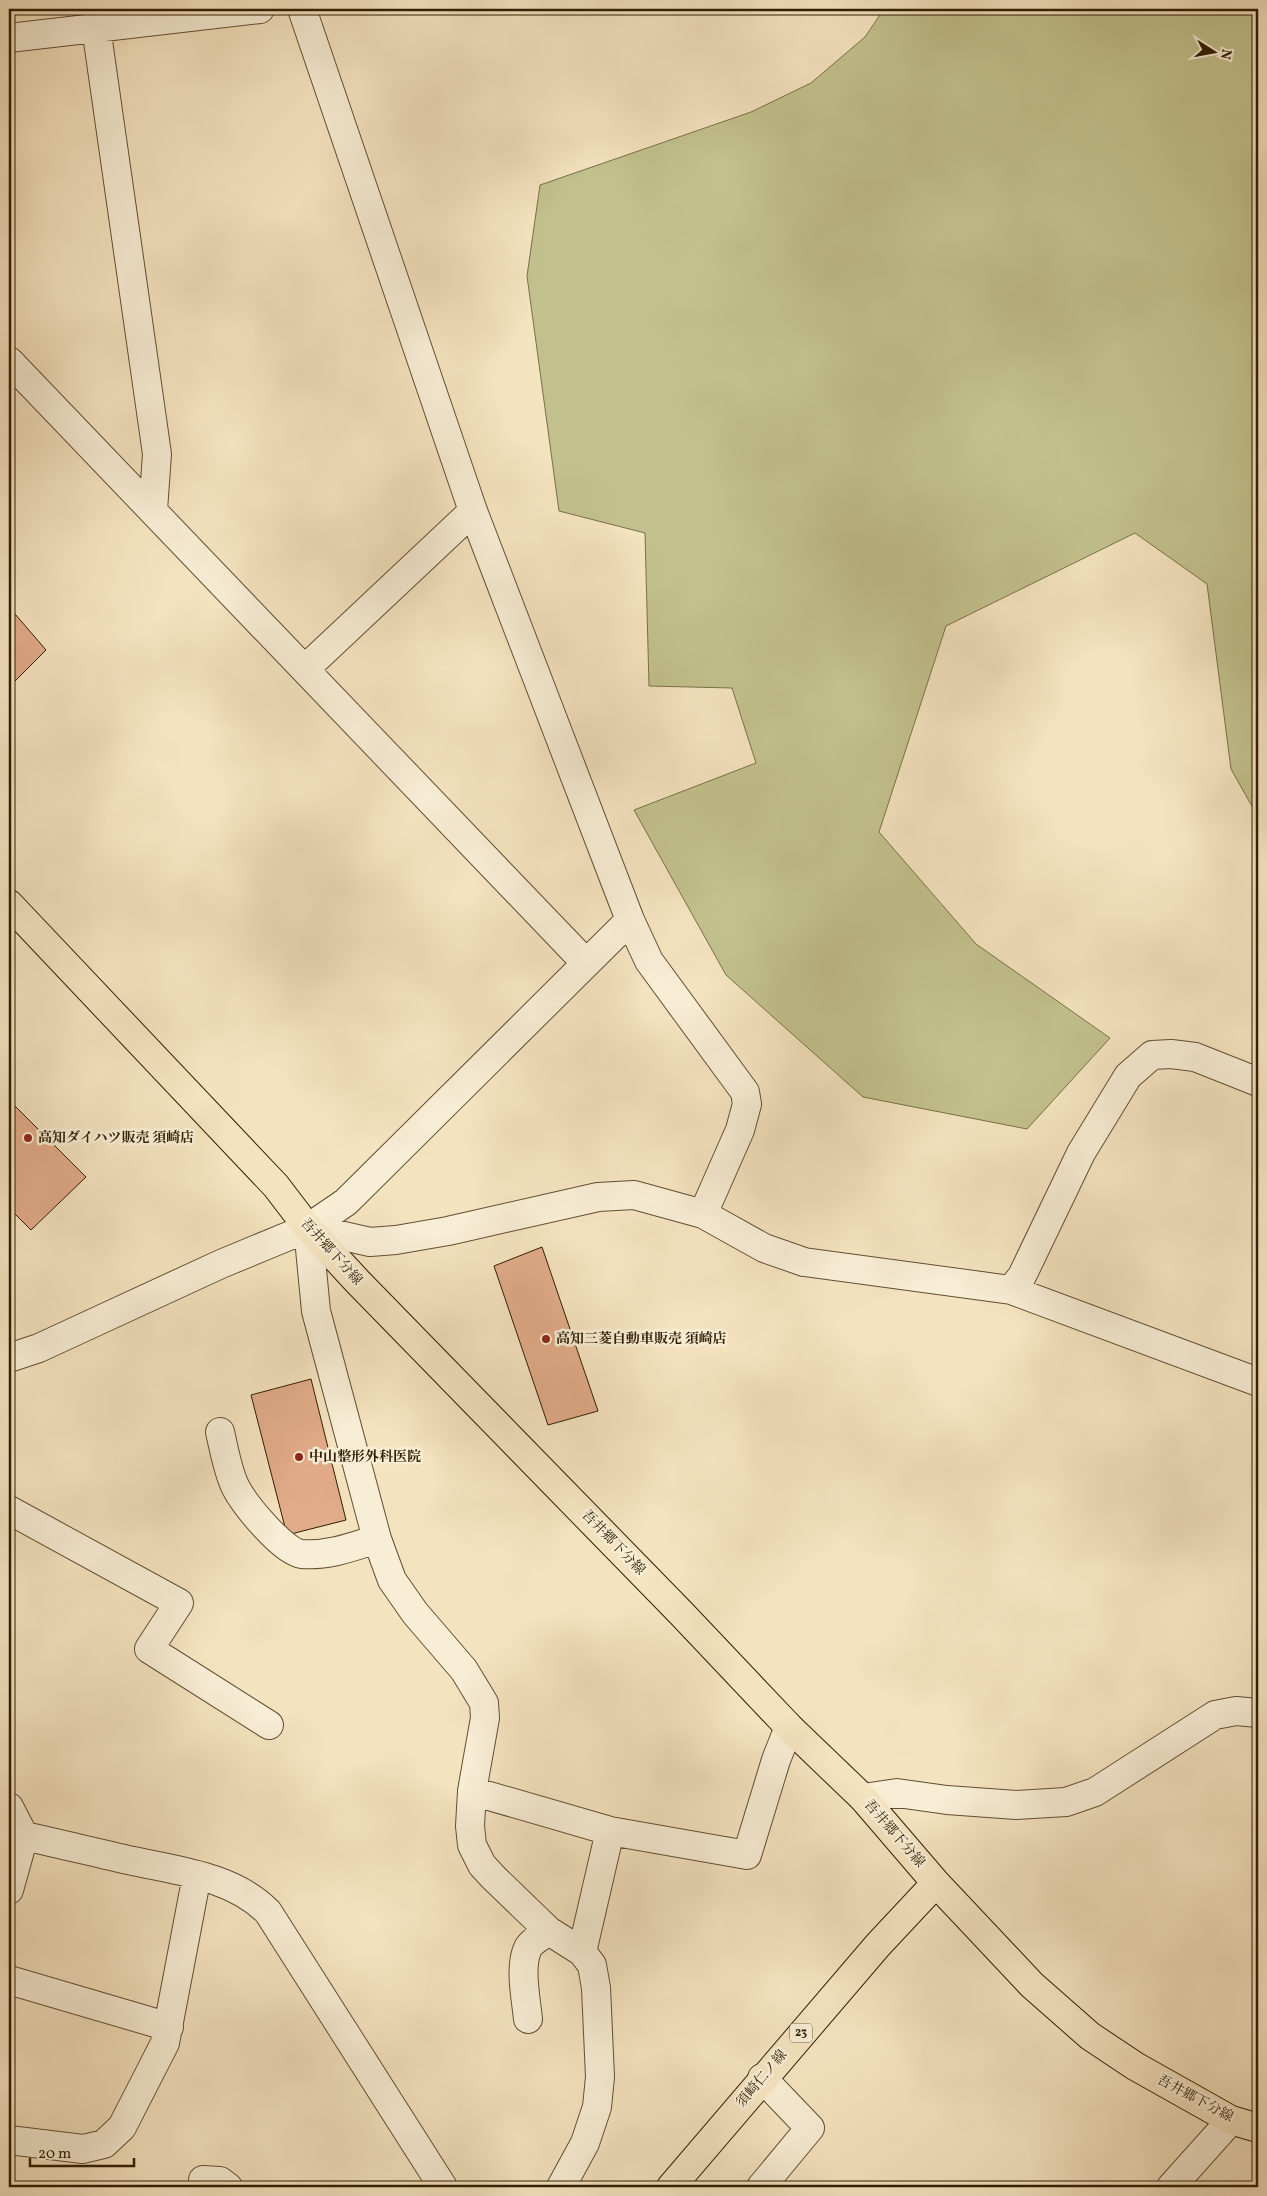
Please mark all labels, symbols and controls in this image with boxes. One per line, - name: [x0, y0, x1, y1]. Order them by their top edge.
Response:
- north arrow: [1190, 28, 1240, 78]
- text: N: [1215, 47, 1236, 61]
- place label: 高知ダイハツ販売 須崎店: [38, 1129, 194, 1148]
- marker: 高知ダイハツ販売 須崎店: [22, 1132, 34, 1144]
- street label: 吾井郷下分線: [296, 1214, 366, 1290]
- place label: 高知三菱自動車販売 須崎店: [556, 1330, 727, 1349]
- marker: 高知三菱自動車販売 須崎店: [540, 1333, 552, 1345]
- place label: 中山整形外科医院: [309, 1448, 421, 1467]
- marker: 中山整形外科医院: [293, 1451, 305, 1463]
- street label: 吾井郷下分線: [577, 1506, 649, 1580]
- street label: 吾井郷下分線: [859, 1796, 929, 1872]
- road number: 23: [790, 2024, 812, 2042]
- street label: 須崎仁ノ線: [732, 2046, 792, 2112]
- street label: 吾井郷下分線: [1153, 2071, 1237, 2127]
- scale bar: [30, 2136, 134, 2168]
- text: 20 m: [38, 2144, 71, 2165]

